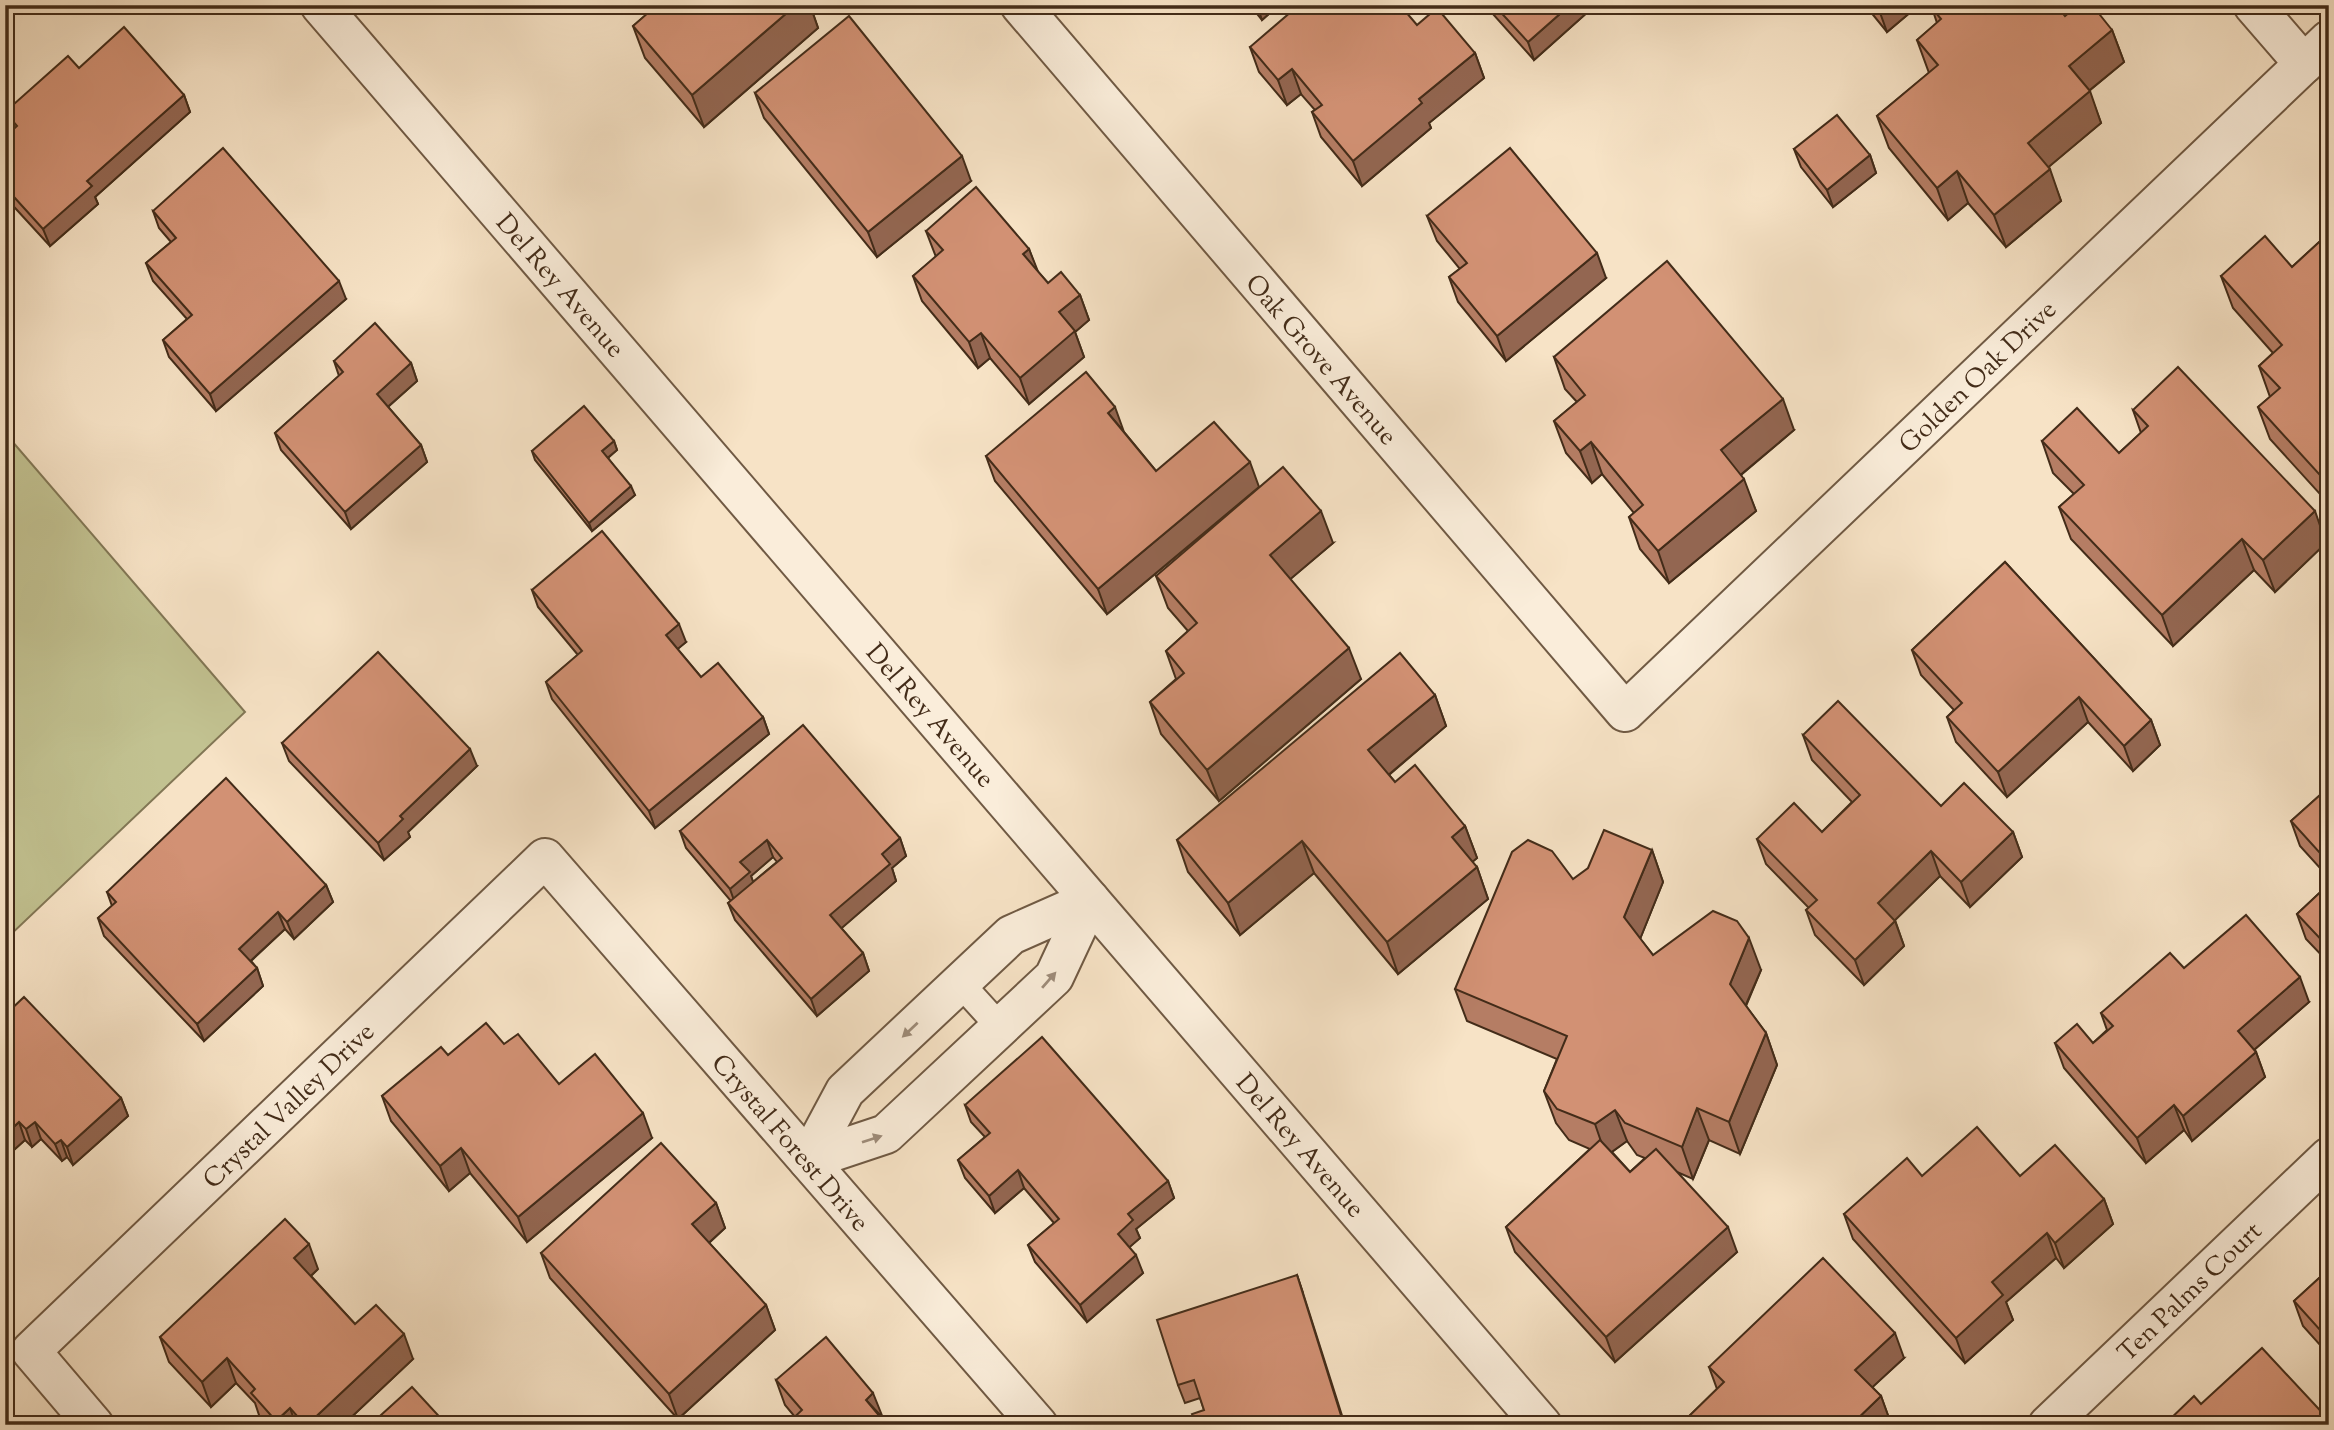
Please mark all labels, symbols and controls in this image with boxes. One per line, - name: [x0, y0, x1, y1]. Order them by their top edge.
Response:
- street label: Del Rey Avenue: [486, 206, 632, 367]
- street label: Oak Grove Avenue: [1235, 267, 1405, 454]
- street label: Golden Oak Drive: [1892, 293, 2066, 463]
- street label: Del Rey Avenue: [856, 636, 1002, 797]
- one-way arrow: [1041, 971, 1057, 989]
- street label: Crystal Valley Drive: [196, 1015, 384, 1198]
- one-way arrow: [902, 1021, 919, 1037]
- street label: Crystal Forest Drive: [702, 1047, 877, 1240]
- street label: Del Rey Avenue: [1226, 1066, 1372, 1227]
- one-way arrow: [862, 1133, 883, 1144]
- street label: Ten Palms Court: [2110, 1214, 2271, 1371]

